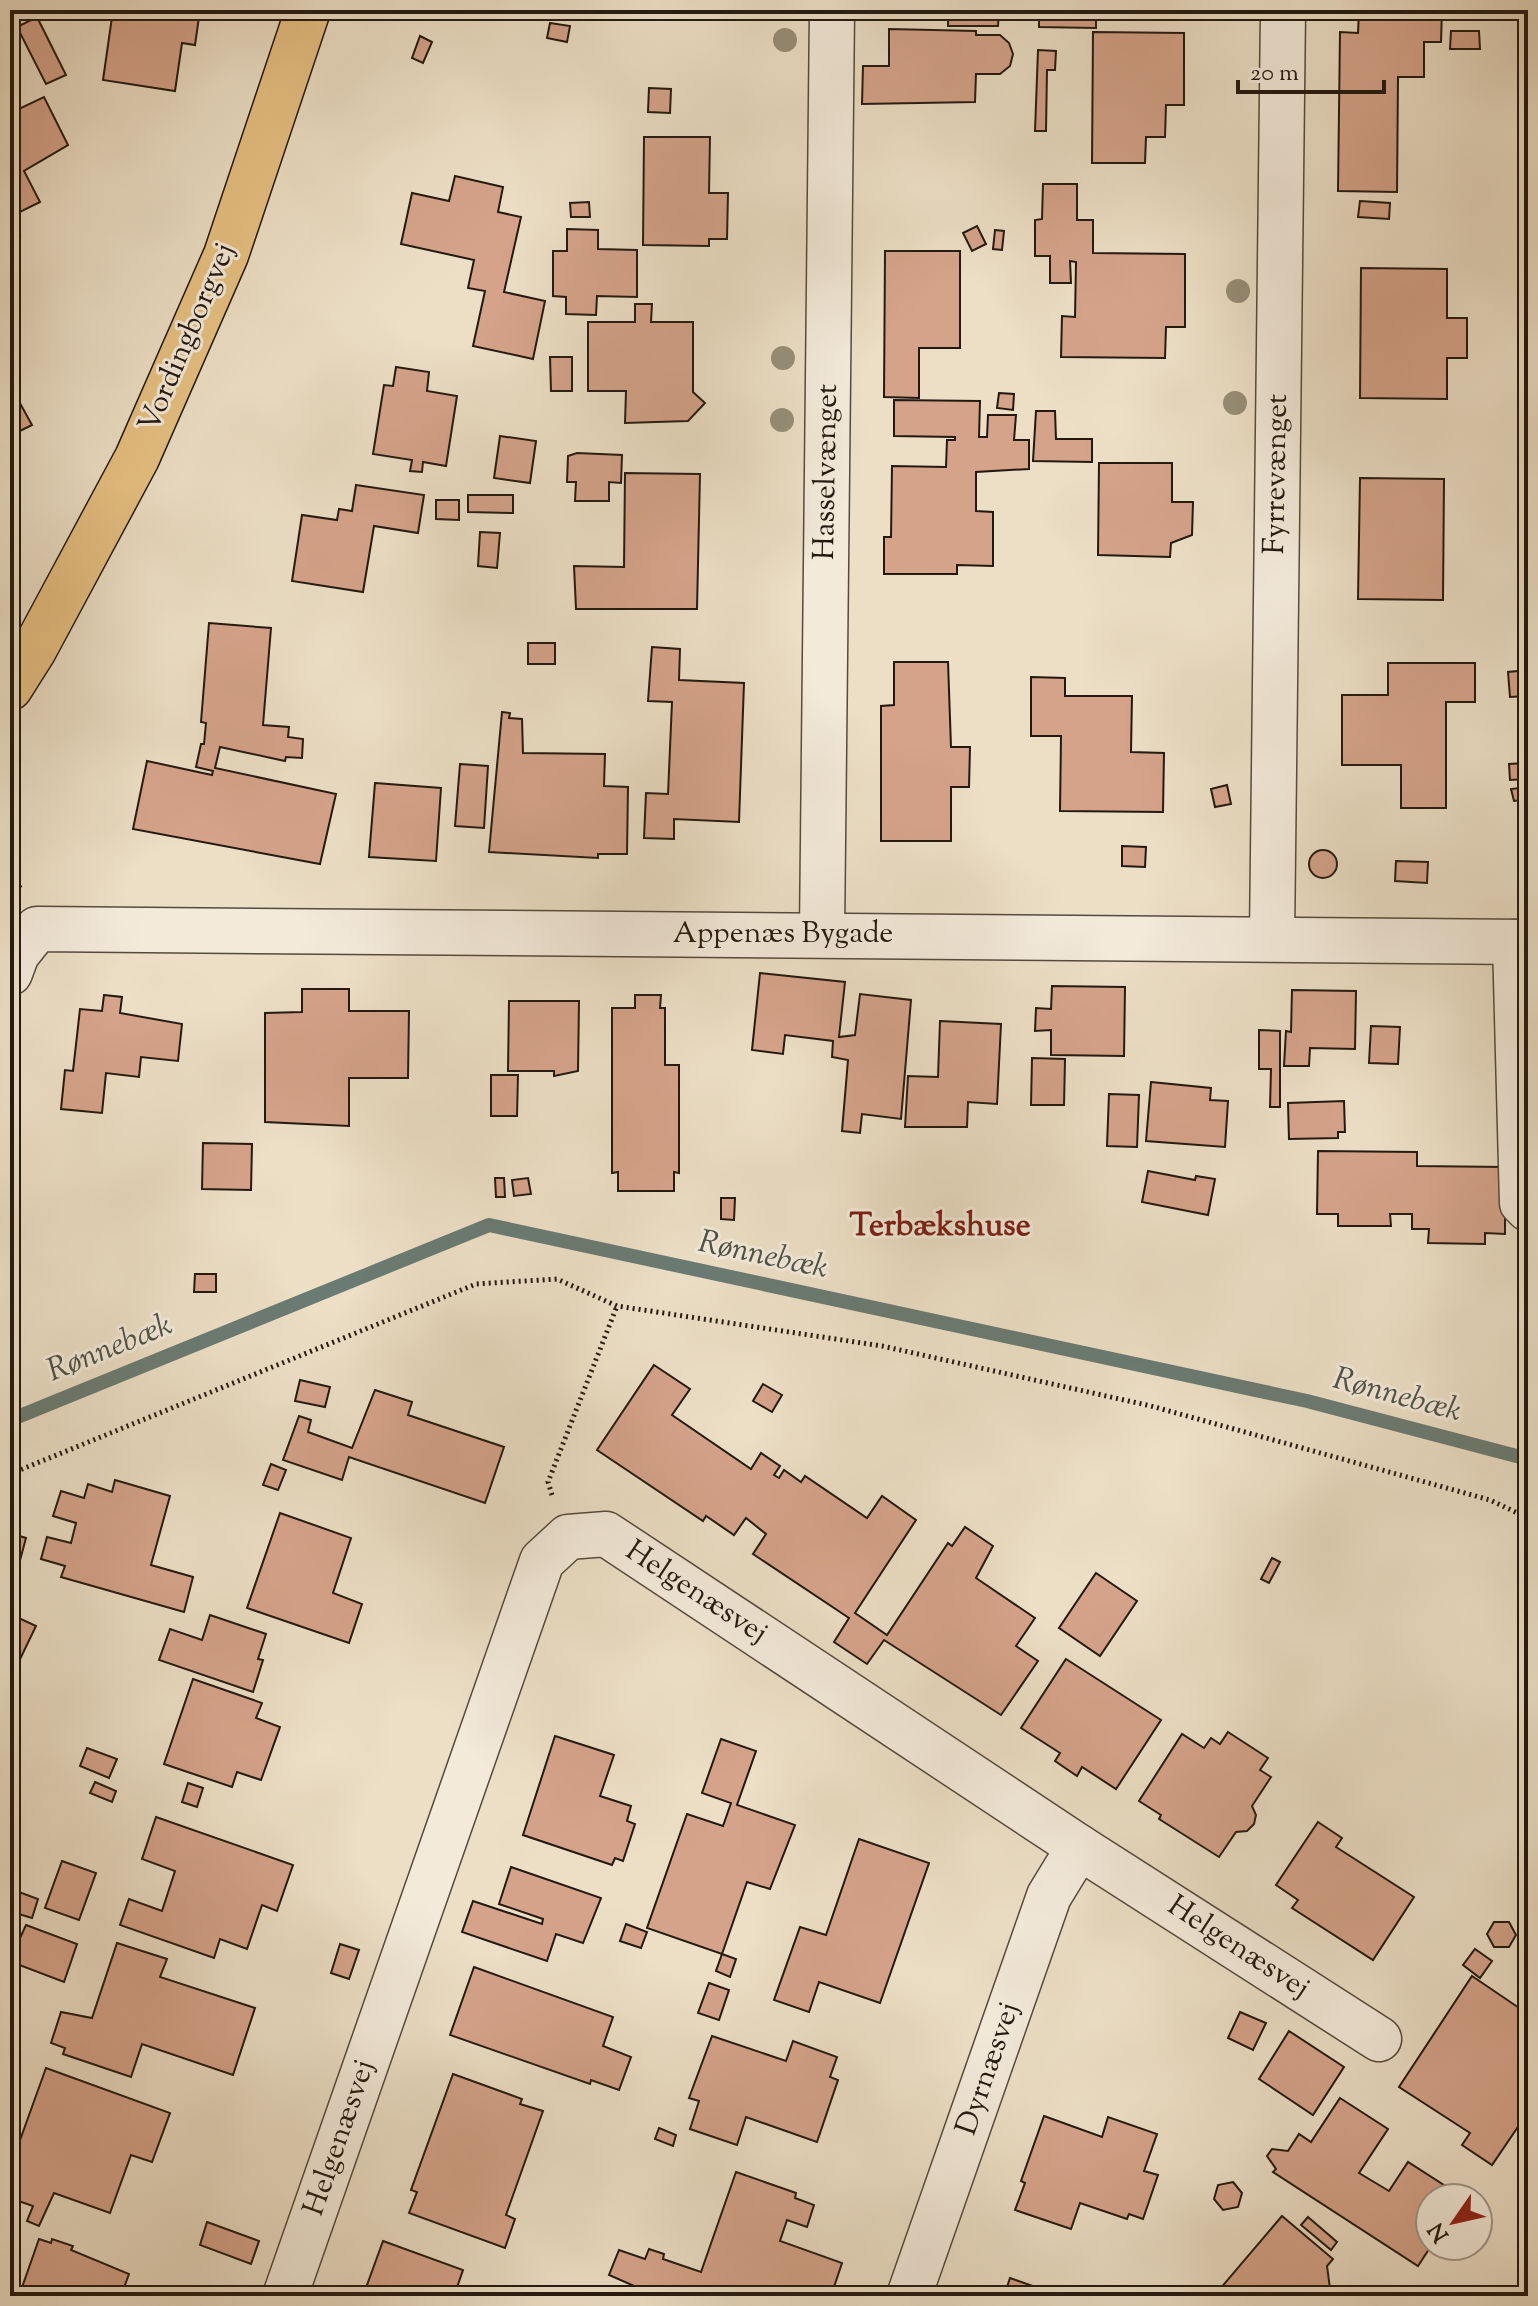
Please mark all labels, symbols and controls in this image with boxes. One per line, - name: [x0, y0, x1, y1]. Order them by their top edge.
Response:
- scale bar: [1238, 44, 1384, 94]
- text: 20 m: [1250, 57, 1299, 91]
- street label: Vordingborgvej: [129, 237, 247, 439]
- street label: Hasselvænget: [804, 383, 850, 561]
- street label: Fyrrevænget: [1254, 393, 1300, 555]
- street label: Appenæs Bygade: [673, 913, 893, 956]
- district label: Terbækshuse: [849, 1204, 1031, 1250]
- water label: Rønnebæk: [694, 1220, 832, 1292]
- water label: Rønnebæk: [40, 1303, 180, 1395]
- water label: Rønnebæk: [1328, 1357, 1466, 1435]
- street label: Helgenæsvej: [616, 1531, 776, 1655]
- street label: Helgenæsvej: [1158, 1886, 1318, 2010]
- street label: Dyrnæsvej: [946, 1997, 1032, 2141]
- street label: Helgenæsvej: [293, 2054, 387, 2222]
- north arrow: [1414, 2182, 1494, 2262]
- text: N: [1421, 2215, 1458, 2248]

